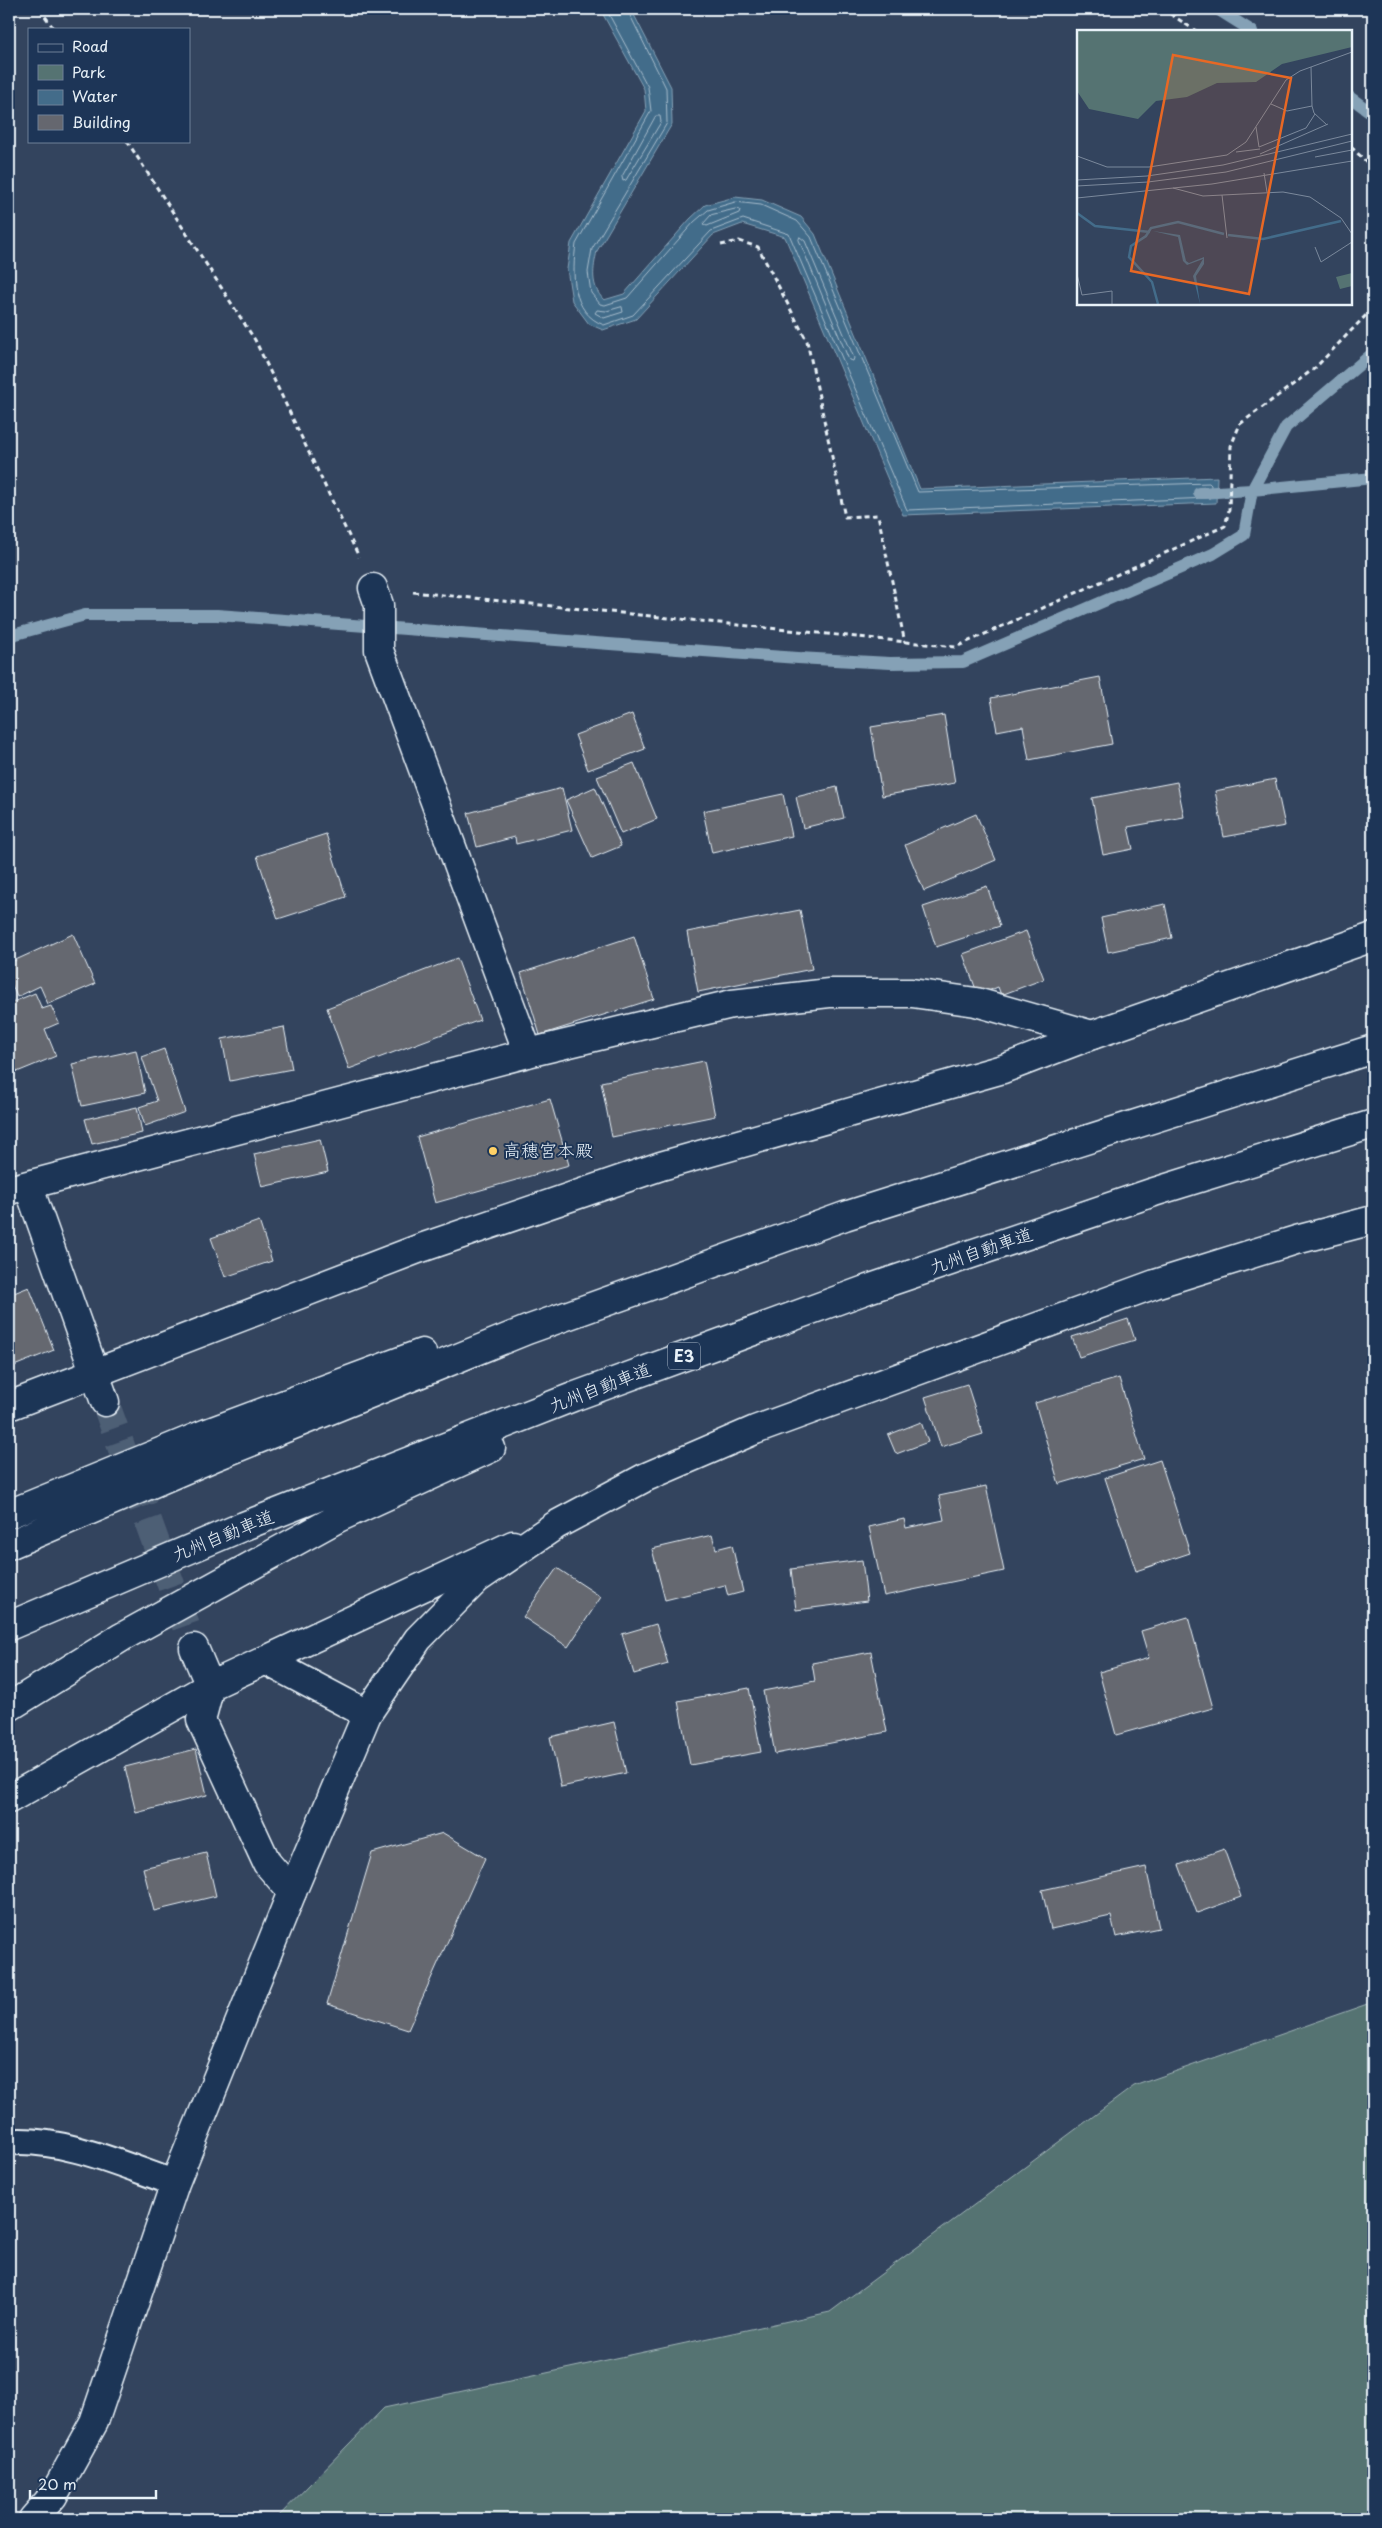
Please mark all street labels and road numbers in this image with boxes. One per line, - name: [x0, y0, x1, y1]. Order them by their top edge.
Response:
- street label: 九州自動車道: [925, 1219, 1036, 1280]
- road number: E3: [668, 1342, 700, 1370]
- street label: 九州自動車道: [544, 1355, 655, 1419]
- street label: 九州自動車道: [167, 1502, 278, 1567]

